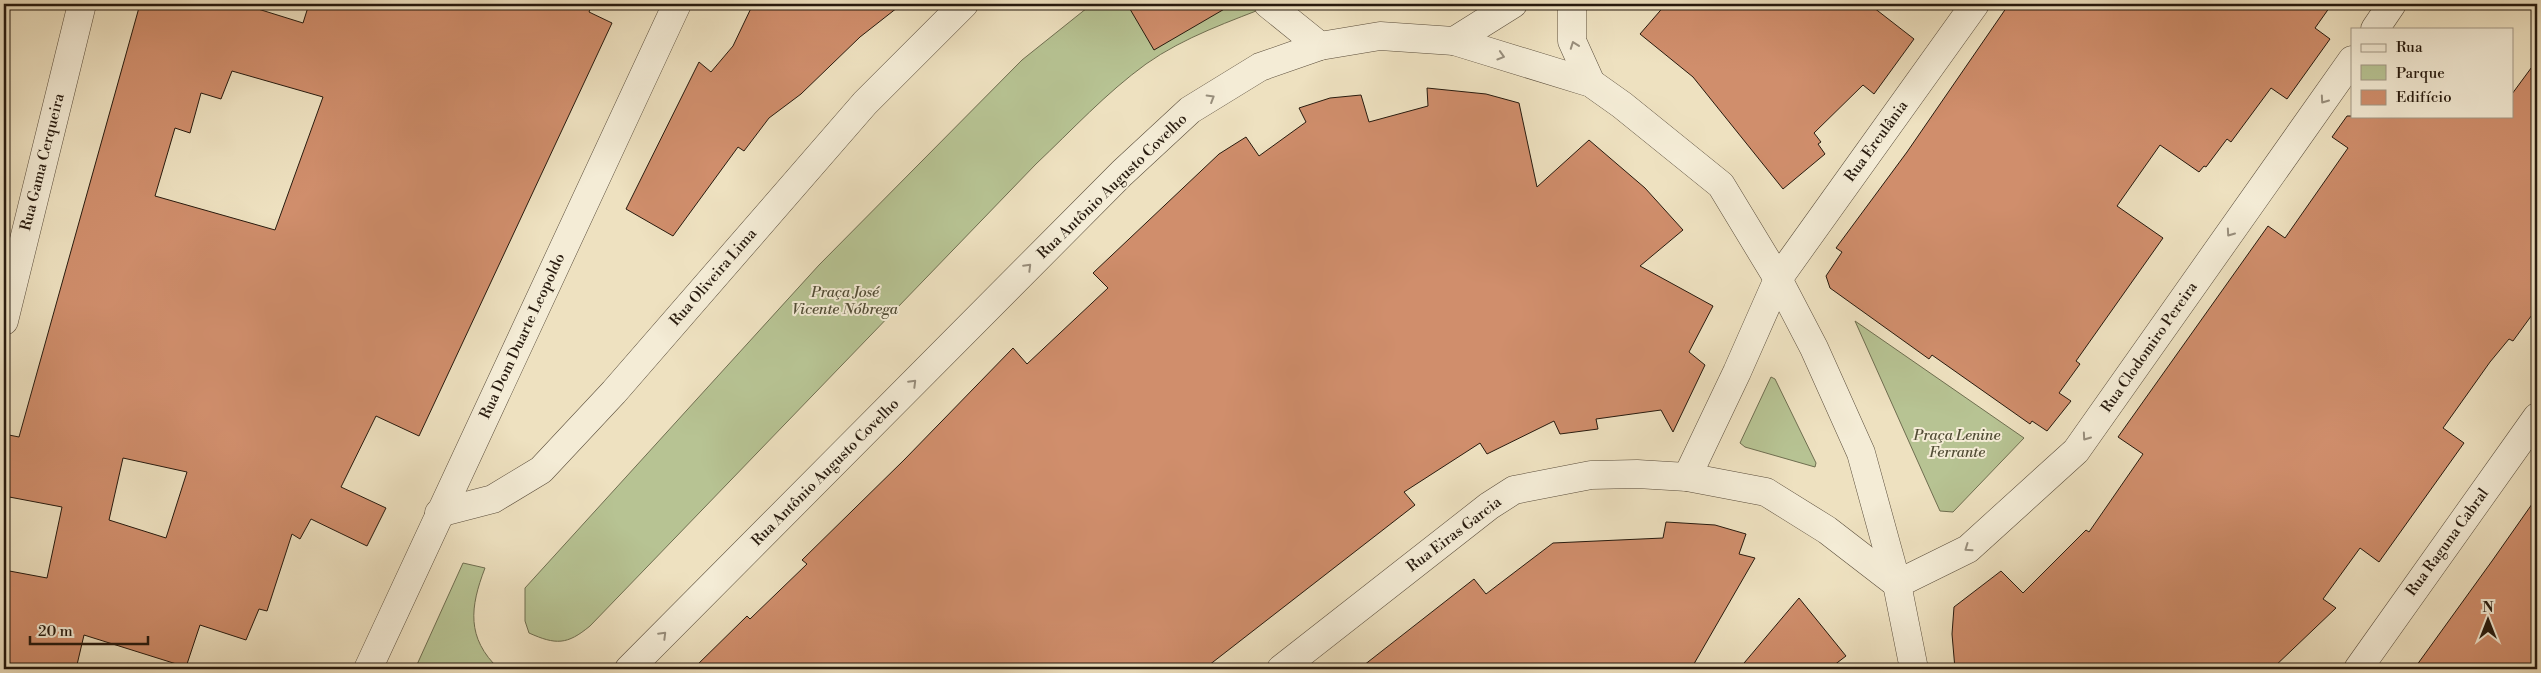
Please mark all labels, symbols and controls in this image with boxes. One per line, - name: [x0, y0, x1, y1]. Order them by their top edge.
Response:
- legend: [2351, 28, 2514, 118]
- text: Rua: [2396, 38, 2423, 57]
- one-way arrow: [1570, 41, 1580, 50]
- one-way arrow: [1496, 50, 1504, 60]
- text: Parque: [2396, 64, 2445, 83]
- text: Edifício: [2396, 88, 2452, 107]
- street label: Rua Gama Cerqueira: [16, 91, 69, 233]
- one-way arrow: [1205, 94, 1214, 104]
- one-way arrow: [2321, 94, 2330, 104]
- street label: Rua Erculânia: [1841, 97, 1913, 186]
- street label: Rua Antônio Augusto Covelho: [1033, 110, 1191, 263]
- street label: Rua Oliveira Lima: [666, 224, 761, 330]
- one-way arrow: [2227, 227, 2236, 237]
- street label: Rua Dom Duarte Leopoldo: [476, 250, 569, 422]
- one-way arrow: [1022, 264, 1031, 273]
- street label: Rua Clodomiro Pereira: [2097, 278, 2202, 416]
- park label: Praça José Vicente Nóbrega: [792, 283, 899, 319]
- one-way arrow: [908, 379, 917, 388]
- street label: Rua Antônio Augusto Covelho: [747, 394, 903, 550]
- park label: Praça Lenine Ferrante: [1913, 426, 2000, 462]
- one-way arrow: [2083, 431, 2092, 441]
- street label: Rua Raguna Cabral: [2402, 484, 2493, 600]
- street label: Rua Eiras Garcia: [1403, 492, 1506, 576]
- one-way arrow: [1964, 542, 1973, 551]
- north arrow: [2464, 596, 2514, 646]
- text: N: [2482, 599, 2494, 617]
- scale bar: [30, 613, 148, 645]
- text: 20 m: [38, 622, 73, 641]
- one-way arrow: [657, 631, 666, 640]

